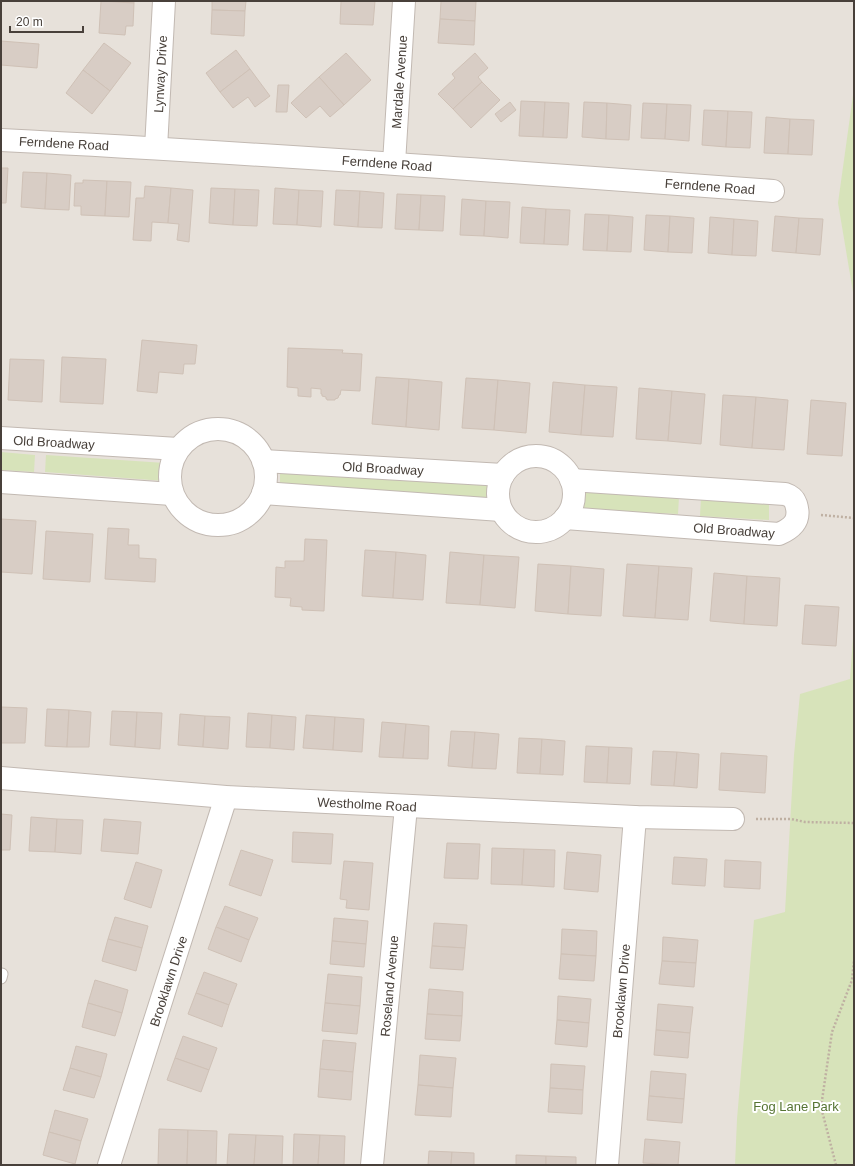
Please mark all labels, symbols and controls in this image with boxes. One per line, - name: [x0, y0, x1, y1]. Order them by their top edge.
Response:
- scale bar: [10, 8, 83, 34]
- text: 20 m: [16, 15, 43, 29]
- street label: Lynway Drive: [151, 35, 170, 113]
- street label: Mardale Avenue: [389, 35, 410, 129]
- street label: Ferndene Road: [18, 134, 109, 153]
- street label: Ferndene Road: [341, 153, 433, 174]
- street label: Ferndene Road: [664, 176, 756, 197]
- street label: Old Broadway: [13, 433, 96, 452]
- street label: Old Broadway: [342, 459, 425, 478]
- street label: Old Broadway: [693, 520, 776, 541]
- street label: Westholme Road: [317, 794, 417, 815]
- street label: Brooklawn Drive: [147, 934, 190, 1028]
- street label: Roseland Avenue: [378, 935, 401, 1037]
- street label: Brooklawn Drive: [610, 943, 633, 1039]
- park label: Fog Lane Park: [753, 1099, 839, 1114]

